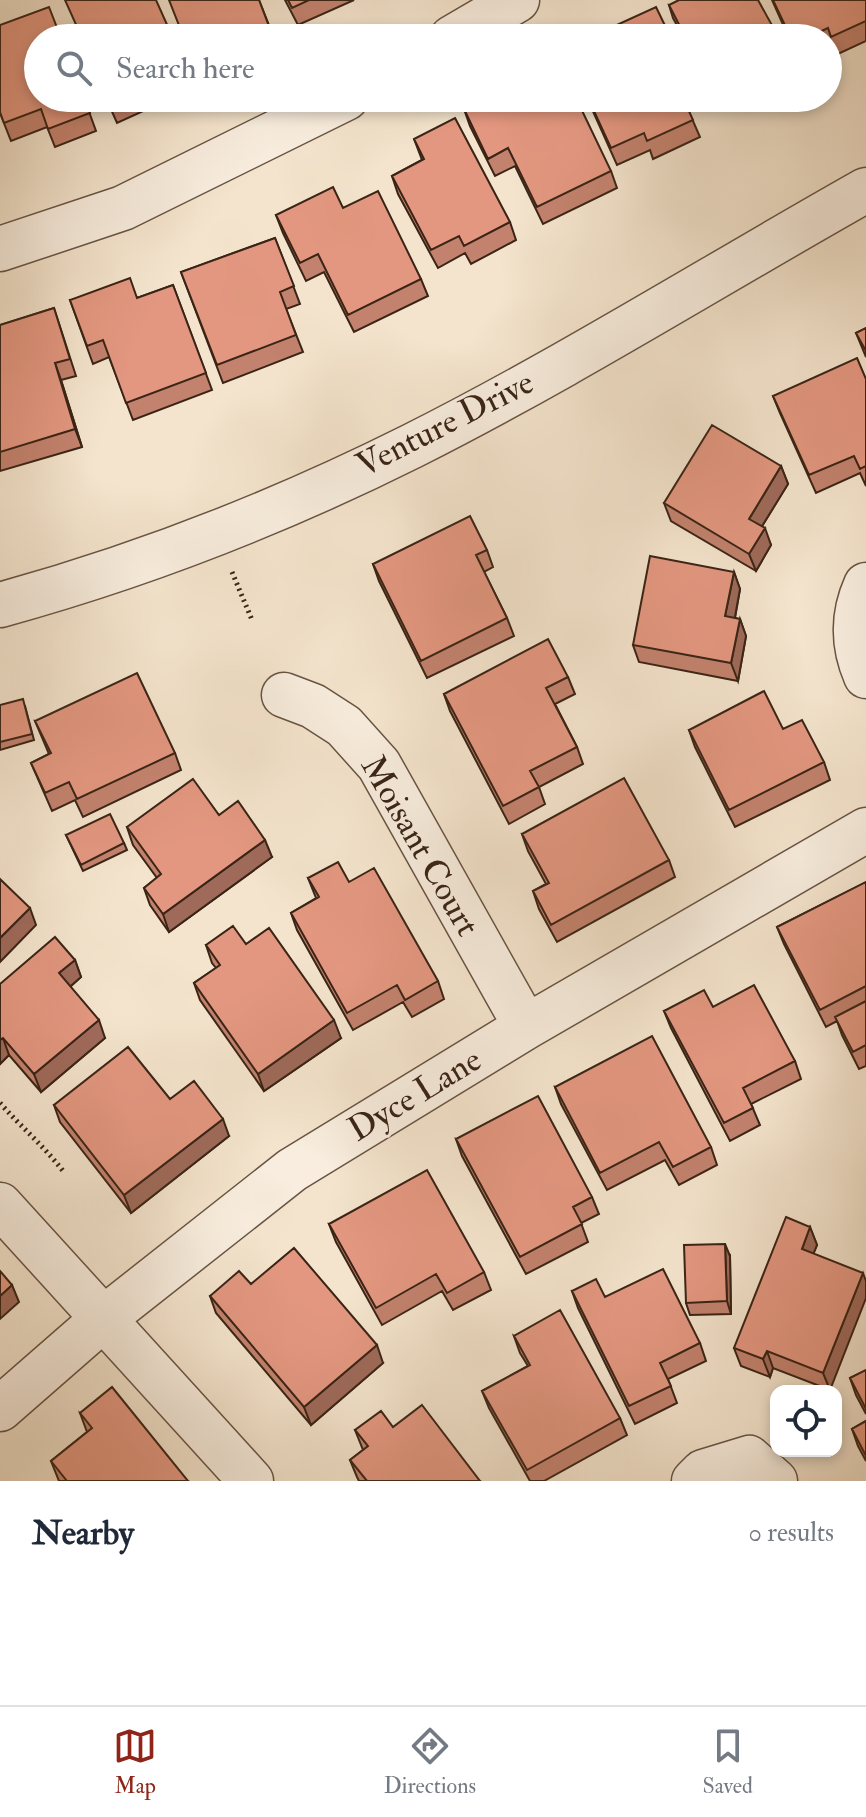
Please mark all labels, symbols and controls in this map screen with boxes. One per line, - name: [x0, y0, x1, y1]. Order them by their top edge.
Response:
- search box: [24, 24, 842, 112]
- icon: search: [52, 46, 96, 90]
- text: Search here: [116, 50, 255, 87]
- street label: Venture Drive: [349, 361, 541, 487]
- street label: Moisant Court: [351, 748, 489, 944]
- street label: Dyce Lane: [341, 1039, 489, 1151]
- map controls: [770, 1385, 842, 1457]
- button: locate: [770, 1385, 842, 1457]
- text: Nearby: [32, 1512, 134, 1555]
- text: 0 results: [749, 1517, 834, 1549]
- tab: Map: [113, 1724, 157, 1800]
- tab: Directions: [384, 1724, 476, 1800]
- tab: Saved: [703, 1724, 753, 1800]

